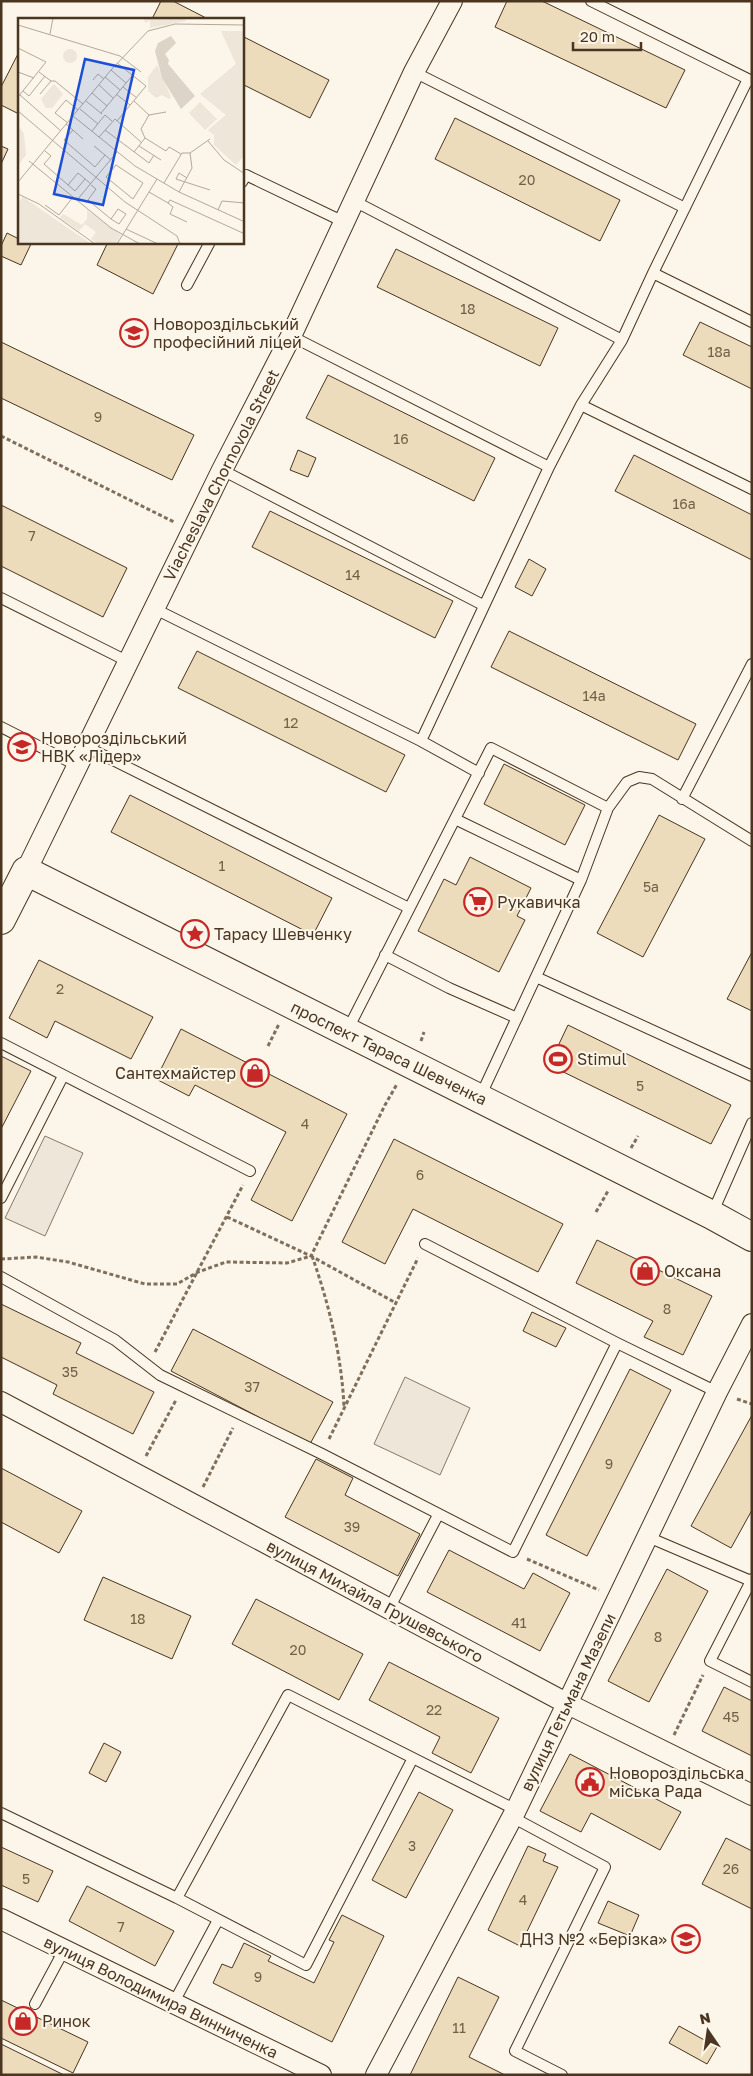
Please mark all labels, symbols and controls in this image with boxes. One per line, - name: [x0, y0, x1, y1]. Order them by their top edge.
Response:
- inset map: [18, 18, 244, 244]
- scale bar: [573, 20, 640, 52]
- text: 20 m: [580, 27, 615, 45]
- house number: 20: [519, 171, 535, 188]
- house number: 18: [460, 300, 476, 317]
- place label: Новороздільський професійний ліцей: [153, 314, 302, 352]
- school or university icon: Новороздільський професійний ліцей: [119, 318, 149, 348]
- house number: 18а: [707, 343, 731, 360]
- street label: Viacheslava Chornovola Street: [159, 366, 283, 584]
- house number: 9: [94, 408, 102, 425]
- house number: 16: [393, 430, 409, 447]
- house number: 16а: [672, 495, 696, 512]
- house number: 7: [28, 527, 36, 544]
- house number: 14: [345, 566, 361, 583]
- house number: 14а: [582, 687, 606, 704]
- house number: 12: [284, 714, 298, 731]
- place label: Новороздільський НВК «Лідер»: [41, 728, 187, 766]
- school or university icon: Новороздільський НВК «Лідер»: [7, 732, 37, 762]
- house number: 1: [219, 857, 226, 874]
- house number: 5а: [643, 878, 659, 895]
- supermarket icon: Рукавичка: [463, 887, 493, 917]
- place label: Рукавичка: [497, 892, 581, 912]
- place icon: Тарасу Шевченку: [180, 919, 210, 949]
- place label: Тарасу Шевченку: [214, 924, 352, 944]
- house number: 2: [56, 980, 64, 997]
- street label: проспект Тараса Шевченка: [288, 997, 490, 1109]
- sports icon: Stimul: [543, 1044, 573, 1074]
- place label: Stimul: [577, 1049, 627, 1069]
- shop icon: Сантехмайстер: [240, 1058, 270, 1088]
- place label: Сантехмайстер: [115, 1063, 236, 1083]
- house number: 5: [636, 1077, 644, 1094]
- house number: 4: [301, 1115, 309, 1132]
- house number: 6: [416, 1166, 424, 1183]
- shop icon: Оксана: [630, 1256, 660, 1286]
- place label: Оксана: [664, 1261, 721, 1281]
- house number: 8: [663, 1300, 671, 1317]
- house number: 35: [62, 1363, 78, 1380]
- house number: 37: [244, 1378, 260, 1395]
- house number: 9: [605, 1455, 613, 1472]
- house number: 39: [344, 1518, 360, 1535]
- street label: вулиця Михайла Грушевського: [263, 1535, 487, 1667]
- house number: 18: [130, 1610, 146, 1627]
- street label: вулиця Гетьмана Мазепи: [516, 1610, 620, 1794]
- house number: 41: [511, 1614, 527, 1631]
- house number: 8: [654, 1628, 662, 1645]
- house number: 20: [290, 1641, 306, 1658]
- house number: 22: [426, 1701, 442, 1718]
- house number: 45: [723, 1708, 739, 1725]
- place label: Новороздільська міська Рада: [609, 1763, 744, 1801]
- public building icon: Новороздільська міська Рада: [575, 1767, 605, 1797]
- house number: 3: [408, 1837, 416, 1854]
- house number: 26: [723, 1860, 739, 1877]
- house number: 5: [22, 1870, 30, 1887]
- house number: 4: [519, 1891, 527, 1908]
- house number: 7: [117, 1918, 125, 1935]
- school or university icon: ДНЗ №2 «Берізка»: [671, 1924, 701, 1954]
- place label: ДНЗ №2 «Берізка»: [520, 1929, 667, 1949]
- street label: вулиця Володимира Винниченка: [41, 1931, 281, 2063]
- house number: 9: [254, 1968, 262, 1985]
- shop icon: Ринок: [8, 2006, 38, 2036]
- north arrow: [683, 2006, 733, 2056]
- text: N: [698, 2008, 712, 2027]
- place label: Ринок: [42, 2011, 91, 2031]
- house number: 11: [452, 2019, 466, 2036]

